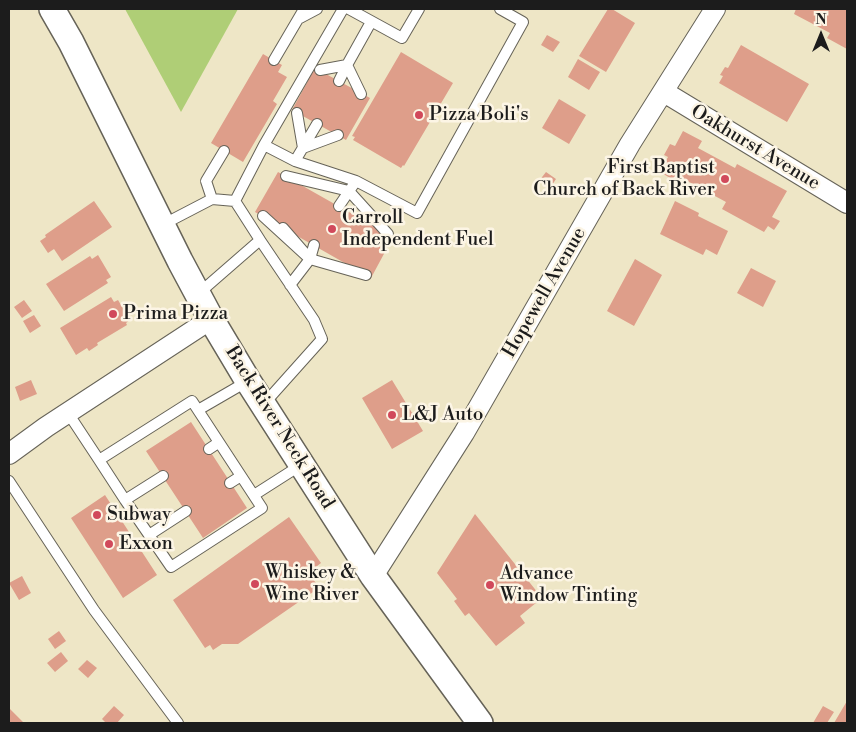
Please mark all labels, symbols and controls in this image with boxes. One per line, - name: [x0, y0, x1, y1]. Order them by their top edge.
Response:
- north arrow: [796, 10, 846, 60]
- text: N: [815, 11, 827, 29]
- street label: Oakhurst Avenue: [686, 101, 824, 195]
- place label: Pizza Boli's: [429, 104, 529, 126]
- marker: Pizza Boli's: [413, 109, 425, 121]
- place label: First Baptist Church of Back River: [533, 157, 715, 201]
- marker: First Baptist Church of Back River: [719, 173, 731, 185]
- place label: Carroll Independent Fuel: [342, 207, 494, 251]
- marker: Carroll Independent Fuel: [326, 223, 338, 235]
- street label: Hopewell Avenue: [498, 224, 592, 362]
- place label: Prima Pizza: [123, 303, 228, 325]
- marker: Prima Pizza: [107, 308, 119, 320]
- street label: Back River Neck Road: [220, 342, 338, 514]
- place label: L&J Auto: [402, 404, 483, 426]
- marker: L&J Auto: [386, 409, 398, 421]
- place label: Subway: [107, 504, 171, 526]
- marker: Subway: [91, 509, 103, 521]
- place label: Exxon: [119, 533, 173, 555]
- marker: Exxon: [103, 538, 115, 550]
- place label: Whiskey & Wine River: [265, 562, 359, 606]
- place label: Advance Window Tinting: [500, 563, 637, 607]
- marker: Whiskey & Wine River: [249, 578, 261, 590]
- marker: Advance Window Tinting: [484, 579, 496, 591]

